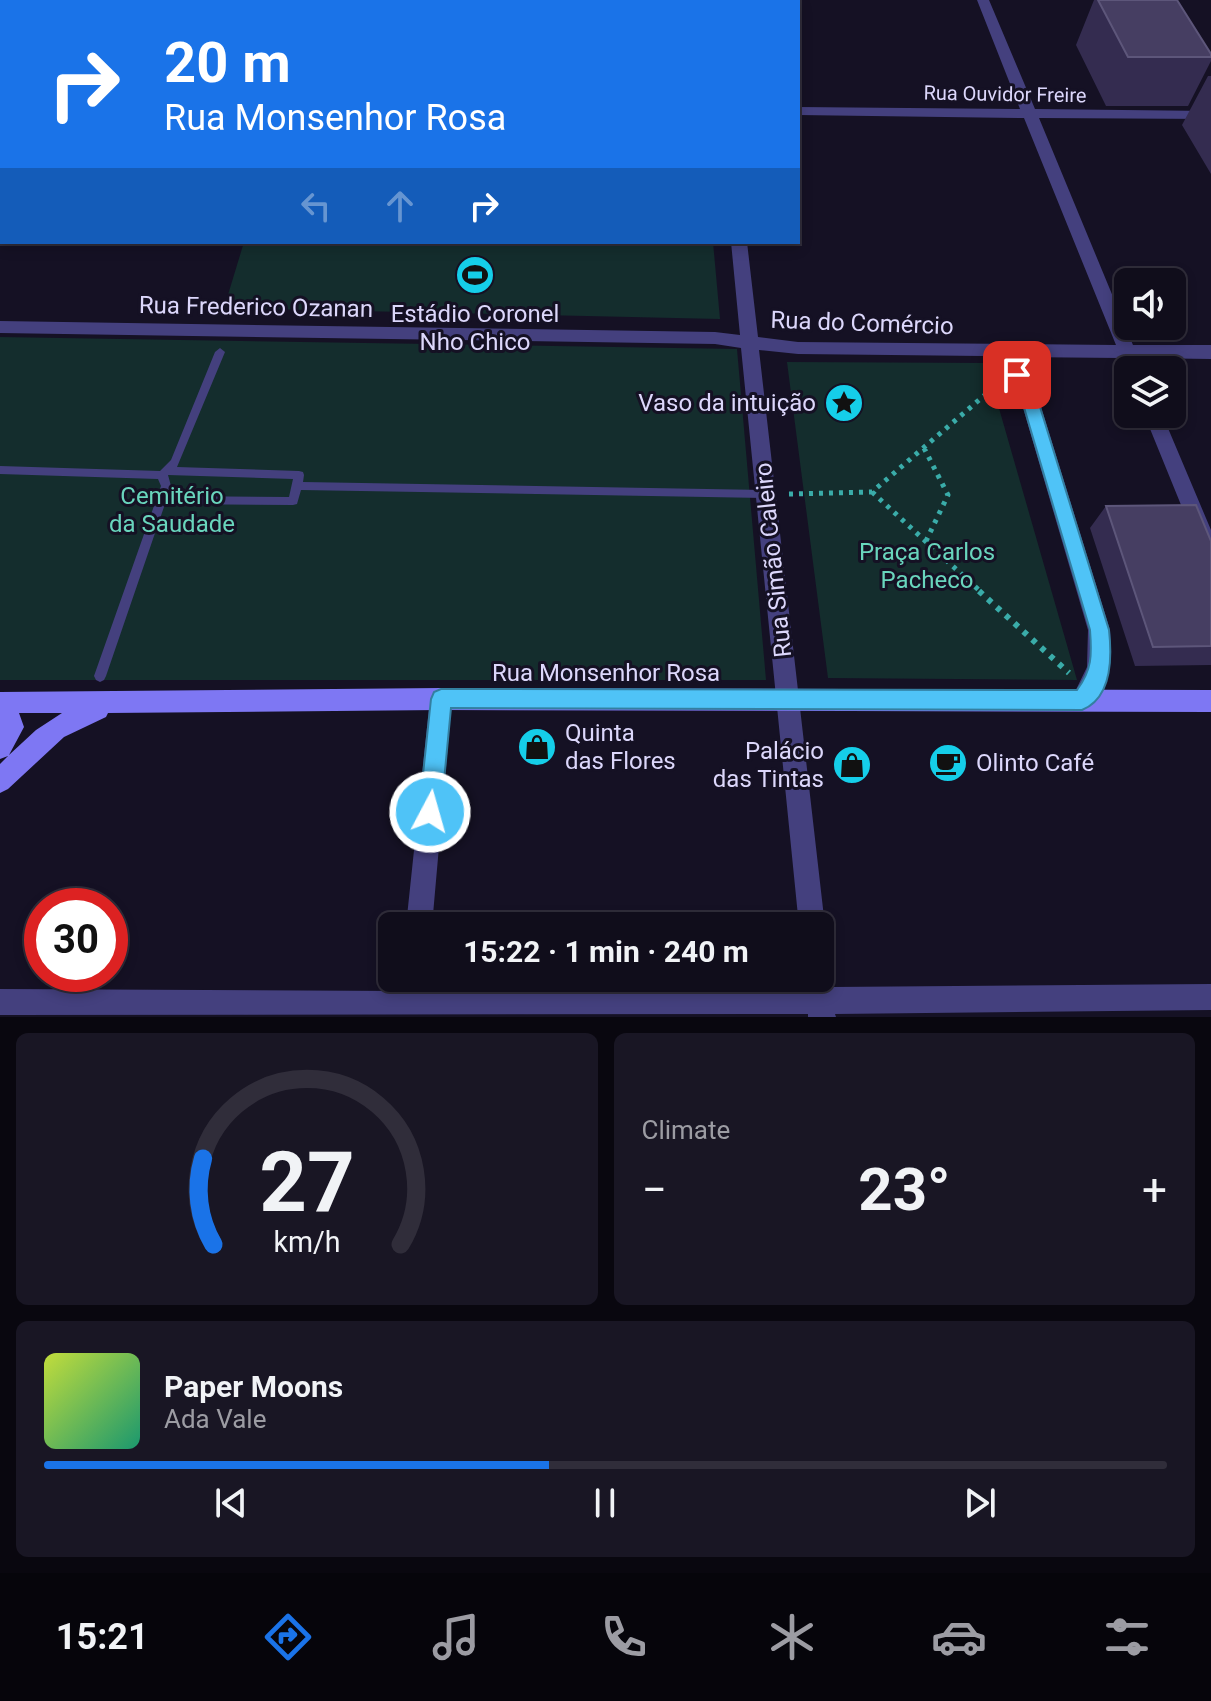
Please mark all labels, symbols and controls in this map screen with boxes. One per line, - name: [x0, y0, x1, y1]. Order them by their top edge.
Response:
- text: 20 m: [164, 30, 291, 96]
- icon: right: [32, 32, 136, 136]
- street label: Rua Ouvidor Freire: [923, 81, 1087, 107]
- text: Rua Monsenhor Rosa: [164, 97, 506, 139]
- icon: left: [294, 184, 338, 228]
- icon: ahead: [378, 184, 422, 228]
- icon: right: [462, 184, 506, 228]
- sports icon: Estádio Coronel Nho Chico: [454, 254, 496, 296]
- map controls: [1114, 268, 1186, 428]
- button: sound: [1114, 268, 1186, 340]
- street label: Rua Frederico Ozanan: [139, 291, 373, 323]
- place label: Estádio Coronel Nho Chico: [391, 300, 559, 356]
- street label: Rua do Comércio: [770, 306, 954, 340]
- pin: [983, 341, 1051, 409]
- icon: arrive: [995, 353, 1039, 397]
- button: layers: [1114, 356, 1186, 428]
- place icon: Vaso da intuição: [823, 382, 865, 424]
- place label: Vaso da intuição: [638, 389, 816, 417]
- street label: Rua Simão Caleiro: [749, 461, 797, 659]
- park label: Cemitério da Saudade: [109, 482, 235, 538]
- park label: Praça Carlos Pacheco: [859, 538, 995, 594]
- street label: Rua Monsenhor Rosa: [492, 659, 720, 687]
- place label: Quinta das Flores: [565, 719, 676, 775]
- shop icon: Quinta das Flores: [516, 726, 558, 768]
- place label: Palácio das Tintas: [713, 737, 824, 793]
- cafe icon: Olinto Café: [927, 742, 969, 784]
- shop icon: Palácio das Tintas: [831, 744, 873, 786]
- place label: Olinto Café: [976, 749, 1094, 777]
- position arrow: [388, 770, 472, 854]
- speed limit sign: 30: [24, 888, 128, 992]
- text: 15:22 · 1 min · 240 m: [463, 934, 749, 969]
- text: Climate: [642, 1115, 730, 1145]
- text: 27: [259, 1134, 354, 1231]
- text: 23°: [858, 1154, 950, 1225]
- text: −: [642, 1164, 667, 1216]
- text: +: [1142, 1164, 1167, 1216]
- text: km/h: [273, 1225, 340, 1259]
- text: Paper Moons: [164, 1369, 343, 1404]
- text: Ada Vale: [164, 1404, 266, 1434]
- icon: previous: [209, 1481, 253, 1525]
- icon: pause: [583, 1481, 627, 1525]
- icon: next: [958, 1481, 1002, 1525]
- icon: directions: [260, 1609, 316, 1665]
- icon: music: [428, 1609, 484, 1665]
- icon: phone: [596, 1609, 652, 1665]
- icon: climate: [764, 1609, 820, 1665]
- icon: car: [931, 1609, 987, 1665]
- icon: filters: [1099, 1609, 1155, 1665]
- text: 15:21: [56, 1616, 149, 1658]

